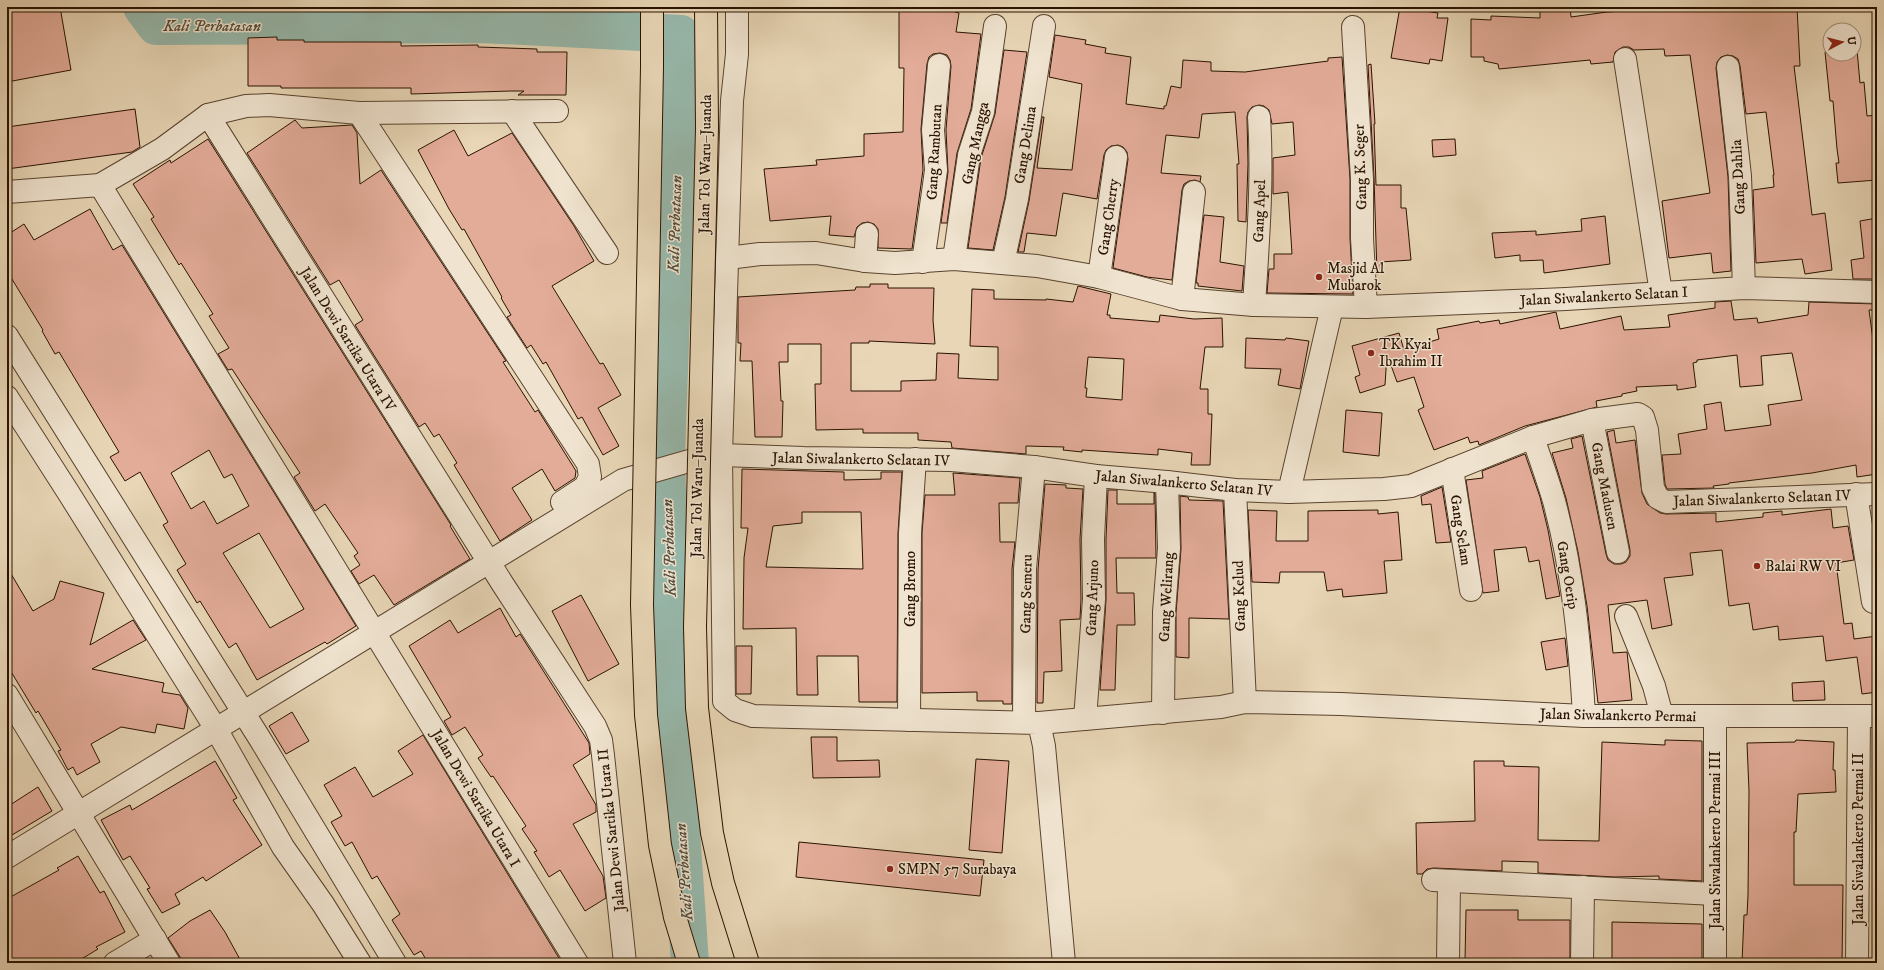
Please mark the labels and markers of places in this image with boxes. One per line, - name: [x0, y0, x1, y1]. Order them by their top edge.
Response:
- place label: Masjid Al Mubarok: [1327, 259, 1385, 295]
- marker: Masjid Al Mubarok: [1314, 272, 1324, 282]
- place label: TK Kyai Ibrahim II: [1379, 335, 1443, 371]
- marker: TK Kyai Ibrahim II: [1366, 348, 1376, 358]
- place label: Balai RW VI: [1765, 557, 1841, 576]
- marker: Balai RW VI: [1752, 561, 1762, 571]
- place label: SMPN 57 Surabaya: [898, 860, 1017, 879]
- marker: SMPN 57 Surabaya: [885, 864, 895, 874]

